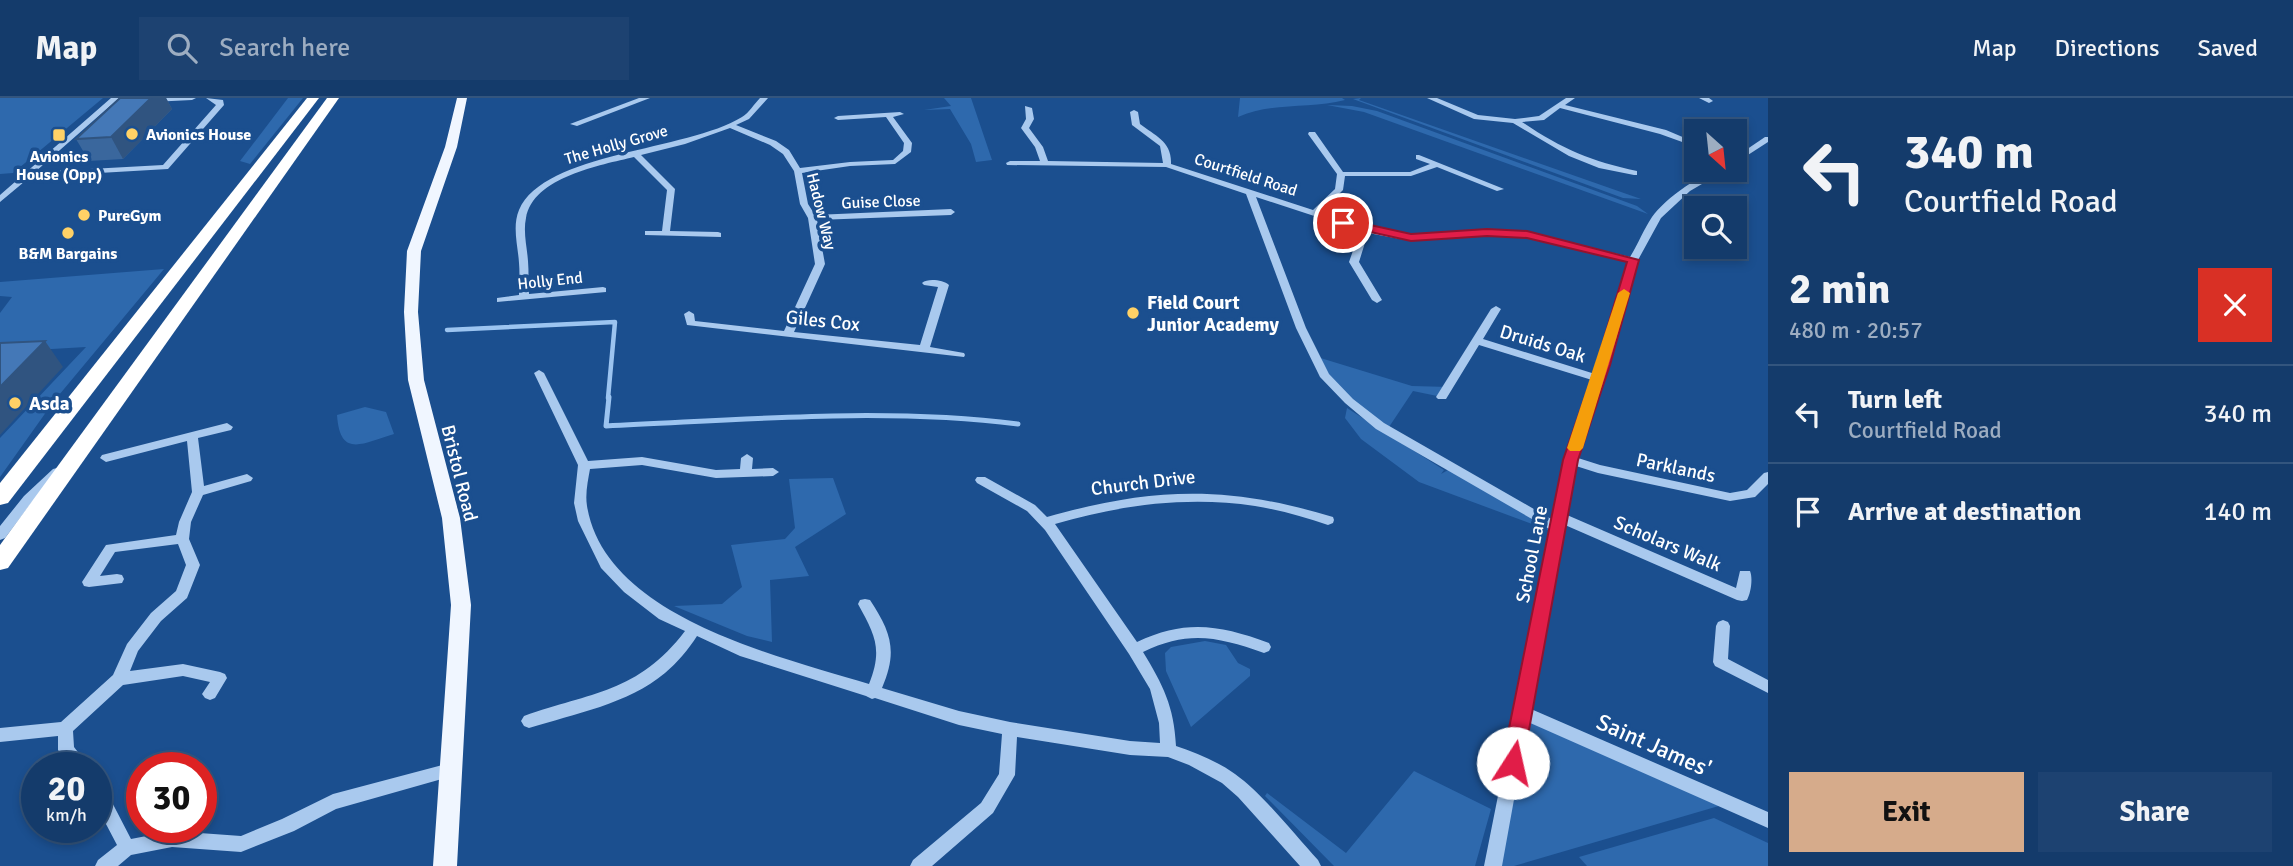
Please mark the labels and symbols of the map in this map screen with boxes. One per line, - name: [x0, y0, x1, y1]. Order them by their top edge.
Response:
- north arrow: [1684, 119, 1746, 182]
- street label: The Holly Grove: [562, 121, 670, 169]
- place label: Avionics House: [146, 125, 251, 145]
- marker: Avionics House: [124, 126, 140, 142]
- marker: Avionics House (Opp): [51, 127, 67, 143]
- place label: Avionics House (Opp): [16, 147, 102, 185]
- street label: Courtfield Road: [1192, 149, 1300, 201]
- street label: Hadow Way: [802, 171, 840, 252]
- street label: Guise Close: [841, 191, 921, 213]
- pin: [1313, 193, 1373, 253]
- place label: PureGym: [98, 206, 161, 226]
- marker: PureGym: [76, 207, 92, 223]
- marker: B&M Bargains: [60, 225, 76, 241]
- place label: B&M Bargains: [19, 244, 117, 264]
- street label: Holly End: [517, 268, 584, 294]
- place label: Field Court Junior Academy: [1147, 291, 1279, 337]
- street label: Giles Cox: [785, 305, 861, 337]
- marker: Field Court Junior Academy: [1125, 305, 1141, 321]
- street label: Druids Oak: [1497, 320, 1589, 369]
- place label: Asda: [29, 392, 70, 416]
- marker: Asda: [7, 395, 23, 411]
- street label: Bristol Road: [435, 422, 483, 524]
- street label: Parklands: [1634, 448, 1718, 488]
- street label: Church Drive: [1090, 465, 1197, 501]
- street label: School Lane: [1511, 503, 1553, 605]
- street label: Scholars Walk: [1610, 510, 1725, 578]
- street label: Saint James': [1592, 707, 1716, 784]
- position arrow: [1476, 726, 1550, 800]
- speed limit sign: 30: [126, 752, 217, 843]

